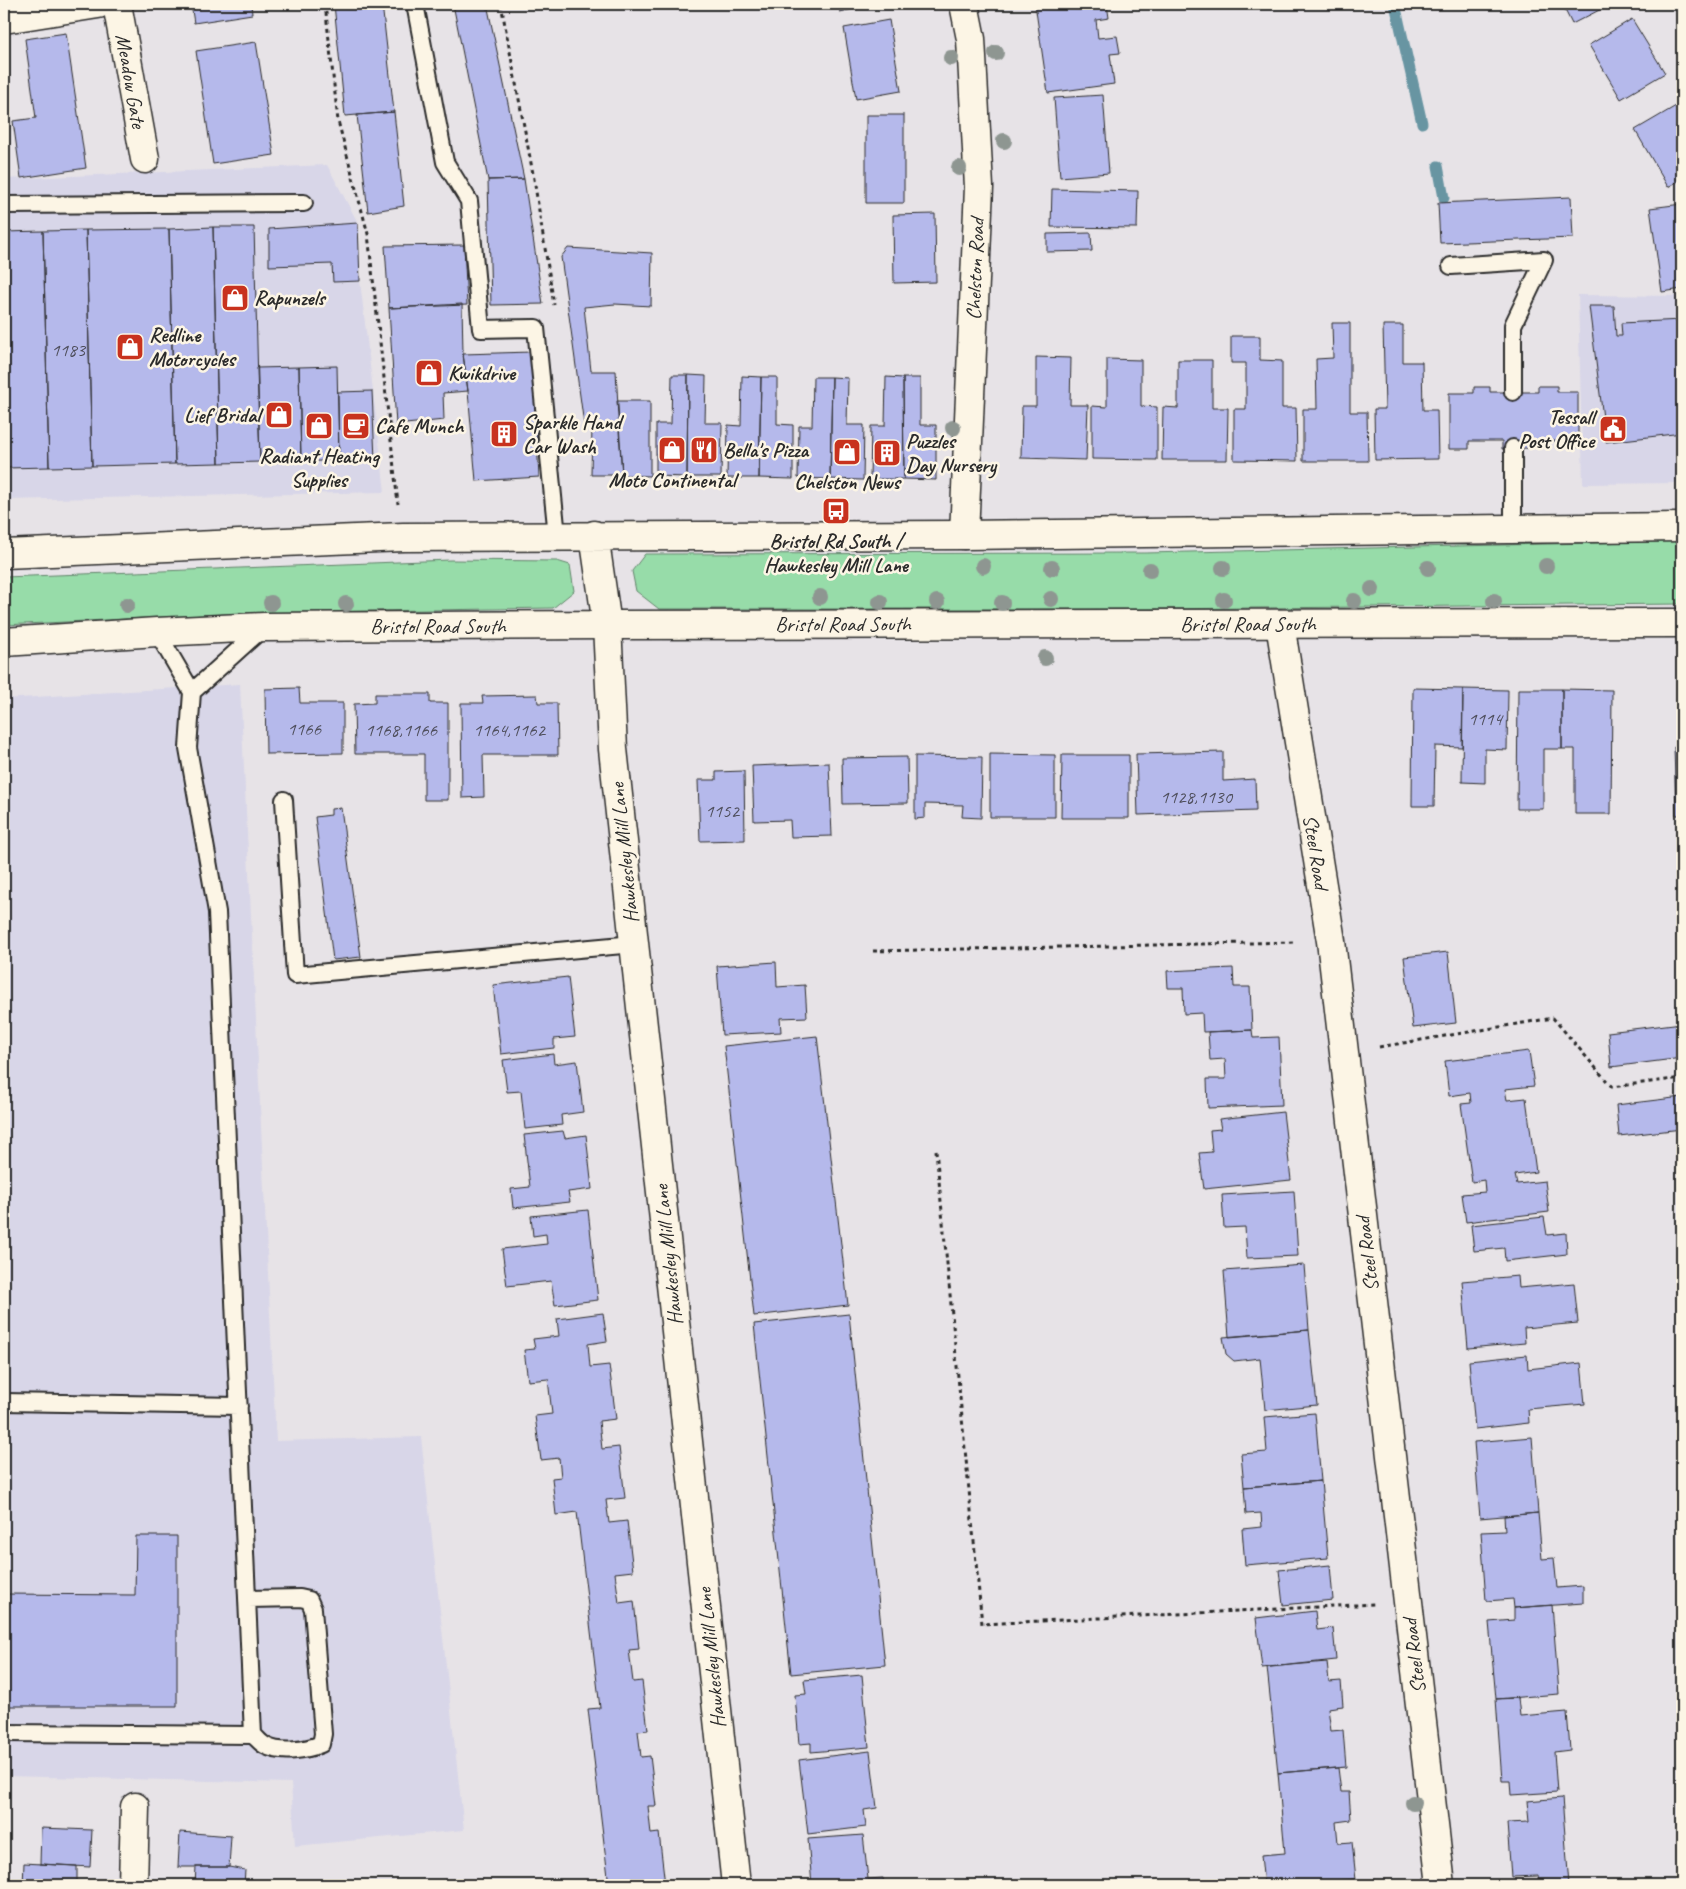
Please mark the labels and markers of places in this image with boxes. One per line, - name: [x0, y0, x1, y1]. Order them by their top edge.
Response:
- shop icon: Rapunzels: [220, 283, 250, 313]
- place label: Rapunzels: [254, 285, 327, 311]
- place label: Redline Motorcycles: [149, 322, 238, 372]
- shop icon: Redline Motorcycles: [115, 332, 145, 362]
- shop icon: Kwikdrive: [414, 358, 444, 388]
- place label: Kwikdrive: [448, 360, 517, 386]
- shop icon: Lief Bridal: [264, 400, 294, 430]
- place label: Lief Bridal: [184, 402, 264, 428]
- place label: Tessall Post Office: [1518, 404, 1598, 454]
- place label: Sparkle Hand Car Wash: [523, 409, 624, 459]
- shop icon: Radiant Heating Supplies: [304, 411, 334, 441]
- cafe icon: Cafe Munch: [341, 411, 371, 441]
- place label: Cafe Munch: [375, 413, 465, 439]
- public building icon: Tessall Post Office: [1598, 414, 1628, 444]
- building icon: Sparkle Hand Car Wash: [489, 419, 519, 449]
- place label: Puzzles Day Nursery: [906, 428, 998, 479]
- shop icon: Moto Continental: [657, 435, 687, 465]
- restaurant icon: Bella's Pizza: [689, 435, 719, 465]
- place label: Bella's Pizza: [723, 437, 810, 463]
- shop icon: Chelston News: [832, 437, 862, 467]
- building icon: Puzzles Day Nursery: [872, 438, 902, 468]
- place label: Radiant Heating Supplies: [259, 443, 381, 493]
- place label: Moto Continental: [609, 467, 740, 493]
- place label: Chelston News: [794, 469, 902, 495]
- bus stop icon: Bristol Rd South / Hawkesley Mill Lane: [821, 496, 851, 526]
- place label: Bristol Rd South / Hawkesley Mill Lane: [764, 528, 910, 579]

